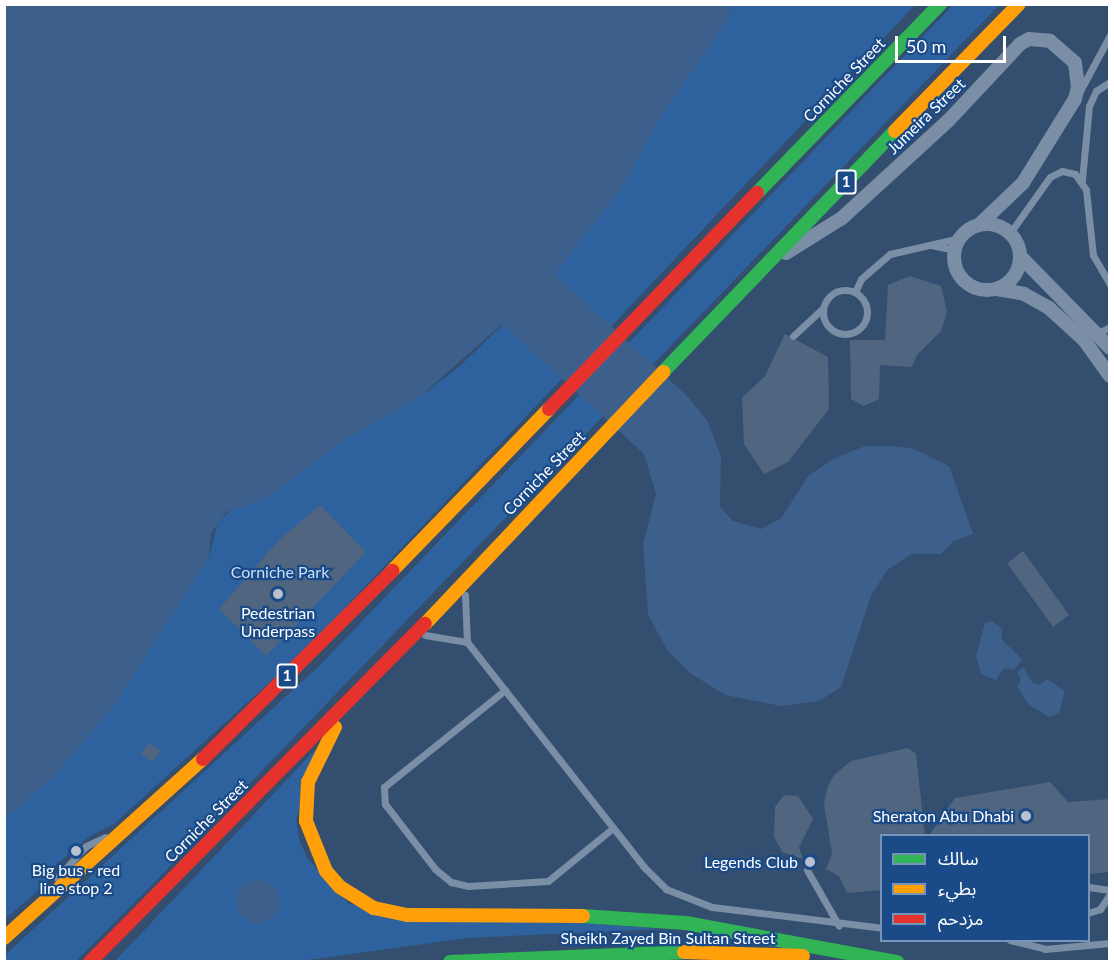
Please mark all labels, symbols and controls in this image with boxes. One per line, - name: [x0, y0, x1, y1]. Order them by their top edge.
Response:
- scale bar: [898, 24, 1009, 62]
- street label: Corniche Street: [799, 34, 889, 126]
- text: 50 m: [906, 35, 946, 57]
- street label: Jumeira Street: [883, 74, 969, 158]
- road number: 1: [836, 170, 856, 194]
- street label: Corniche Street: [499, 427, 589, 519]
- park label: Corniche Park: [231, 562, 329, 582]
- marker: Pedestrian Underpass: [271, 587, 285, 601]
- place label: Pedestrian Underpass: [241, 603, 315, 641]
- road number: 1: [276, 664, 298, 688]
- street label: Corniche Street: [161, 776, 251, 866]
- place label: Sheraton Abu Dhabi: [872, 806, 1014, 826]
- marker: Sheraton Abu Dhabi: [1019, 809, 1033, 823]
- legend: [880, 834, 1090, 942]
- marker: Big bus - red line stop 2: [69, 844, 83, 858]
- text: سالك: [938, 847, 979, 869]
- place label: Legends Club: [704, 852, 798, 872]
- marker: Legends Club: [803, 855, 817, 869]
- place label: Big bus - red line stop 2: [32, 860, 120, 898]
- text: بطيء: [938, 877, 976, 899]
- text: مزدحم: [938, 907, 983, 929]
- street label: Sheikh Zayed Bin Sultan Street: [561, 928, 775, 948]

